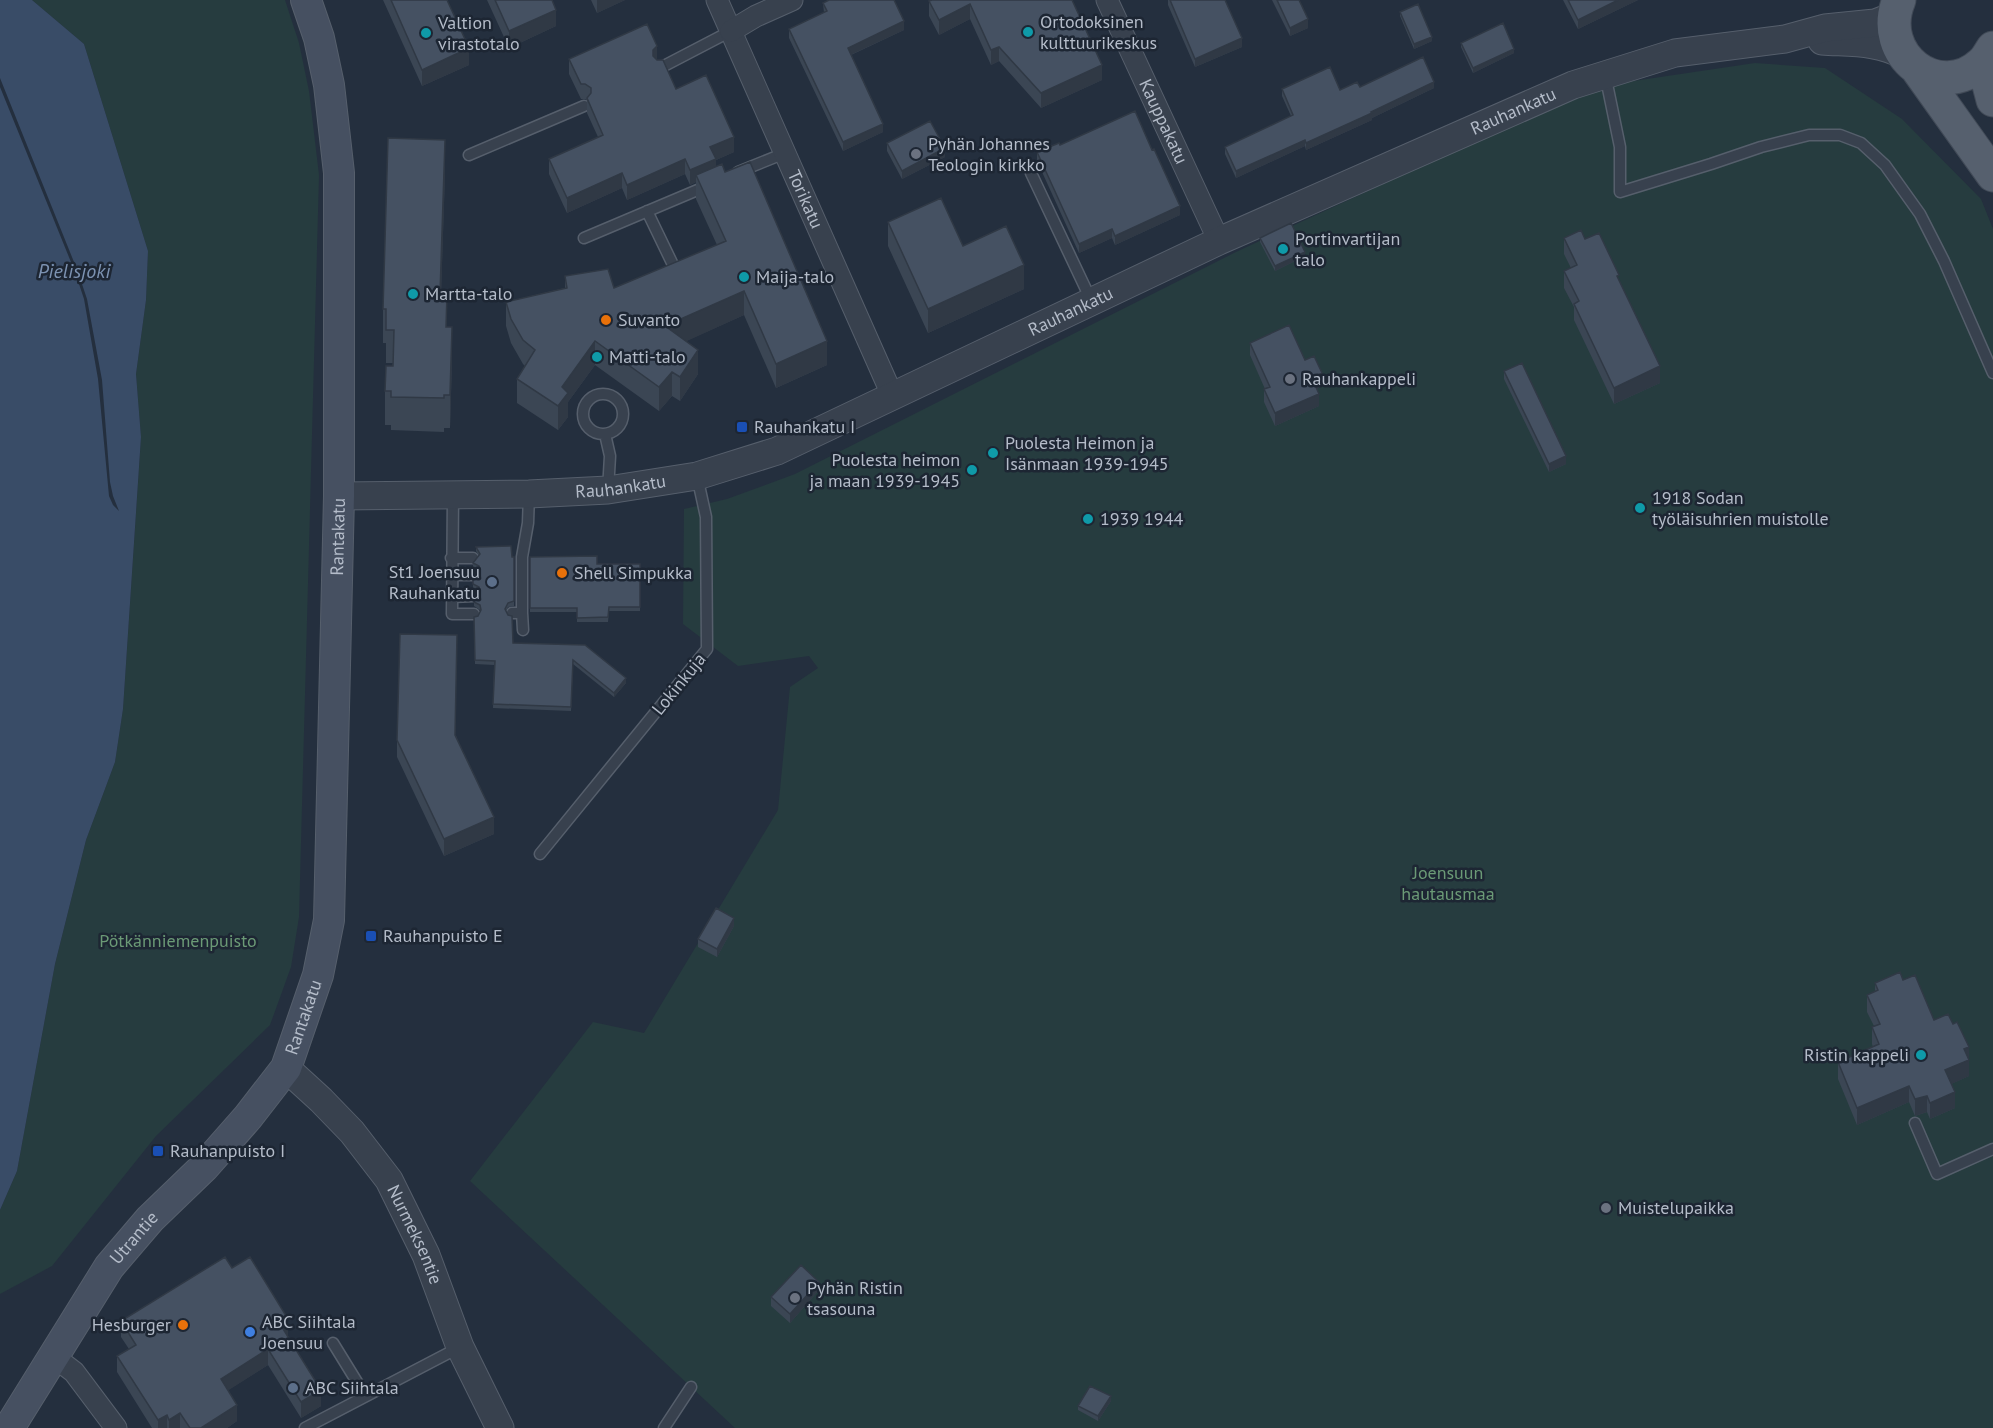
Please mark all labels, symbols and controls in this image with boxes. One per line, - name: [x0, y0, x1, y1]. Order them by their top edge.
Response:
- place label: Ortodoksinen kulttuurikeskus: [1040, 10, 1157, 54]
- place label: Valtion virastotalo: [437, 11, 520, 55]
- marker: Ortodoksinen kulttuurikeskus: [1021, 25, 1035, 39]
- marker: Valtion virastotalo: [419, 26, 433, 40]
- street label: Kauppakatu: [1134, 75, 1194, 167]
- street label: Rauhankatu: [1467, 82, 1559, 140]
- place label: Pyhän Johannes Teologin kirkko: [928, 132, 1050, 176]
- marker: Pyhän Johannes Teologin kirkko: [909, 147, 923, 161]
- street label: Torikatu: [783, 166, 829, 232]
- place label: Portinvartijan talo: [1295, 227, 1400, 271]
- marker: Portinvartijan talo: [1276, 242, 1290, 256]
- water label: Pielisjoki: [38, 258, 111, 284]
- place label: Maija-talo: [756, 265, 834, 288]
- marker: Maija-talo: [737, 270, 751, 284]
- street label: Rauhankatu: [1024, 281, 1116, 341]
- place label: Martta-talo: [425, 282, 512, 305]
- marker: Martta-talo: [406, 287, 420, 301]
- place label: Suvanto: [618, 308, 680, 331]
- marker: Suvanto: [599, 313, 613, 327]
- place label: Matti-talo: [609, 345, 686, 368]
- marker: Matti-talo: [590, 350, 604, 364]
- place label: Rauhankappeli: [1302, 367, 1416, 390]
- marker: Rauhankappeli: [1283, 372, 1297, 386]
- place label: Rauhankatu I: [754, 415, 855, 438]
- marker: Rauhankatu I: [735, 420, 749, 434]
- place label: Puolesta Heimon ja Isänmaan 1939-1945: [1005, 431, 1169, 475]
- marker: Puolesta Heimon ja Isänmaan 1939-1945: [986, 446, 1000, 460]
- place label: Puolesta heimon ja maan 1939-1945: [809, 448, 960, 492]
- marker: Puolesta heimon ja maan 1939-1945: [965, 463, 979, 477]
- street label: Rauhankatu: [575, 469, 667, 503]
- place label: 1918 Sodan työläisuhrien muistolle: [1652, 486, 1829, 530]
- street label: Rantakatu: [325, 498, 350, 576]
- marker: 1918 Sodan työläisuhrien muistolle: [1633, 501, 1647, 515]
- place label: 1939 1944: [1100, 507, 1183, 530]
- marker: 1939 1944: [1081, 512, 1095, 526]
- place label: St1 Joensuu Rauhankatu: [389, 560, 480, 604]
- place label: Shell Simpukka: [574, 561, 692, 584]
- marker: Shell Simpukka: [555, 566, 569, 580]
- marker: St1 Joensuu Rauhankatu: [485, 575, 499, 589]
- street label: Lokinkuja: [647, 648, 711, 719]
- park label: Joensuun hautausmaa: [1401, 861, 1495, 905]
- place label: Rauhanpuisto E: [383, 924, 503, 947]
- park label: Pötkänniemenpuisto: [99, 929, 257, 952]
- marker: Rauhanpuisto E: [364, 929, 378, 943]
- street label: Rantakatu: [279, 976, 327, 1057]
- place label: Ristin kappeli: [1804, 1043, 1909, 1066]
- marker: Ristin kappeli: [1914, 1048, 1928, 1062]
- place label: Rauhanpuisto I: [170, 1139, 285, 1162]
- marker: Rauhanpuisto I: [151, 1144, 165, 1158]
- street label: Nurmeksentie: [382, 1181, 448, 1287]
- place label: Muistelupaikka: [1618, 1196, 1734, 1219]
- marker: Muistelupaikka: [1599, 1201, 1613, 1215]
- street label: Utrantie: [104, 1206, 163, 1269]
- place label: Pyhän Ristin tsasouna: [807, 1276, 903, 1320]
- marker: Pyhän Ristin tsasouna: [788, 1291, 802, 1305]
- place label: ABC Siihtala Joensuu: [261, 1310, 356, 1354]
- place label: Hesburger: [92, 1313, 171, 1336]
- marker: Hesburger: [176, 1318, 190, 1332]
- marker: ABC Siihtala Joensuu: [243, 1325, 257, 1339]
- place label: ABC Siihtala: [305, 1376, 399, 1399]
- marker: ABC Siihtala: [286, 1381, 300, 1395]

